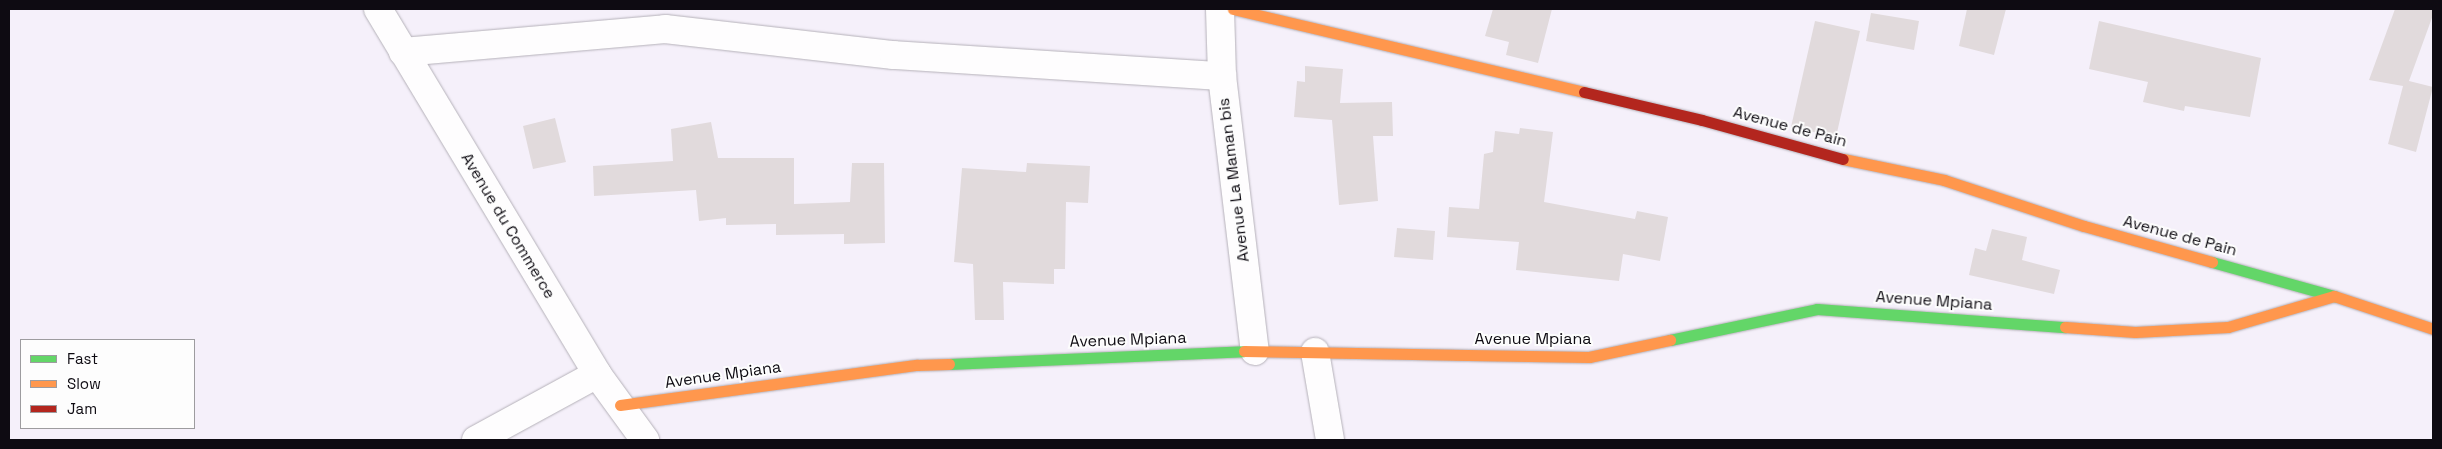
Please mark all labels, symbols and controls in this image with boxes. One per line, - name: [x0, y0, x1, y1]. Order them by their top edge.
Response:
- street label: Avenue La Maman bis: [1214, 97, 1254, 263]
- street label: Avenue de Pain: [1731, 103, 1849, 151]
- street label: Avenue du Commerce: [457, 150, 559, 302]
- street label: Avenue de Pain: [2121, 212, 2239, 260]
- street label: Avenue Mpiana: [1875, 287, 1993, 315]
- street label: Avenue Mpiana: [1069, 328, 1187, 352]
- street label: Avenue Mpiana: [1475, 329, 1591, 349]
- legend: [20, 339, 195, 429]
- text: Fast: [67, 349, 98, 368]
- street label: Avenue Mpiana: [664, 357, 782, 393]
- text: Slow: [67, 374, 101, 393]
- text: Jam: [67, 399, 97, 418]

